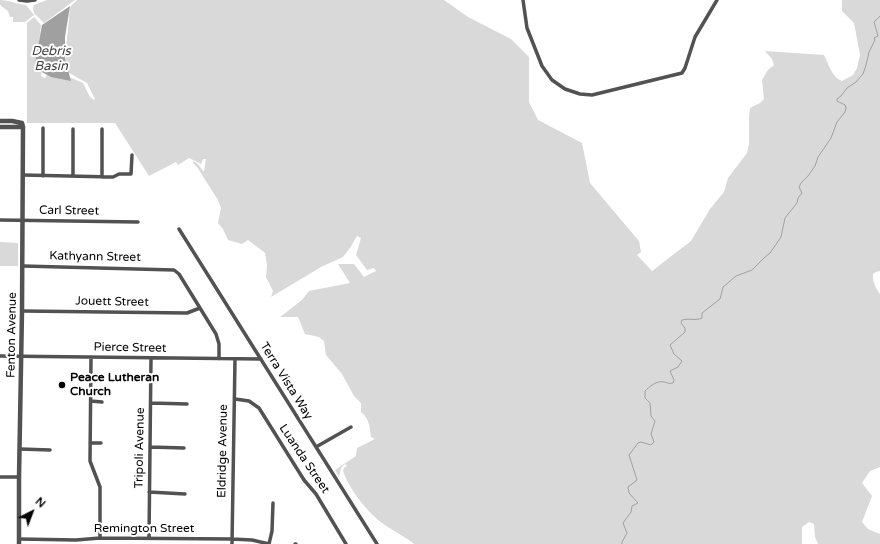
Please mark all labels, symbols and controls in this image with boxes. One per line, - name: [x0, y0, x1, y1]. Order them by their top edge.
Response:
- water label: Debris Basin: [31, 44, 71, 75]
- street label: Carl Street: [39, 203, 99, 219]
- street label: Kathyann Street: [49, 249, 141, 265]
- street label: Fenton Avenue: [4, 292, 20, 378]
- street label: Jouett Street: [75, 294, 149, 310]
- street label: Pierce Street: [94, 340, 166, 356]
- street label: Terra Vista Way: [256, 340, 316, 422]
- place label: Peace Lutheran Church: [70, 371, 159, 399]
- marker: Peace Lutheran Church: [57, 380, 67, 390]
- street label: Eldridge Avenue: [215, 404, 231, 498]
- street label: Tripoli Avenue: [132, 407, 148, 489]
- street label: Luanda Street: [276, 422, 332, 496]
- north arrow: [12, 492, 52, 532]
- text: N: [33, 495, 48, 510]
- street label: Remington Street: [94, 522, 194, 536]

